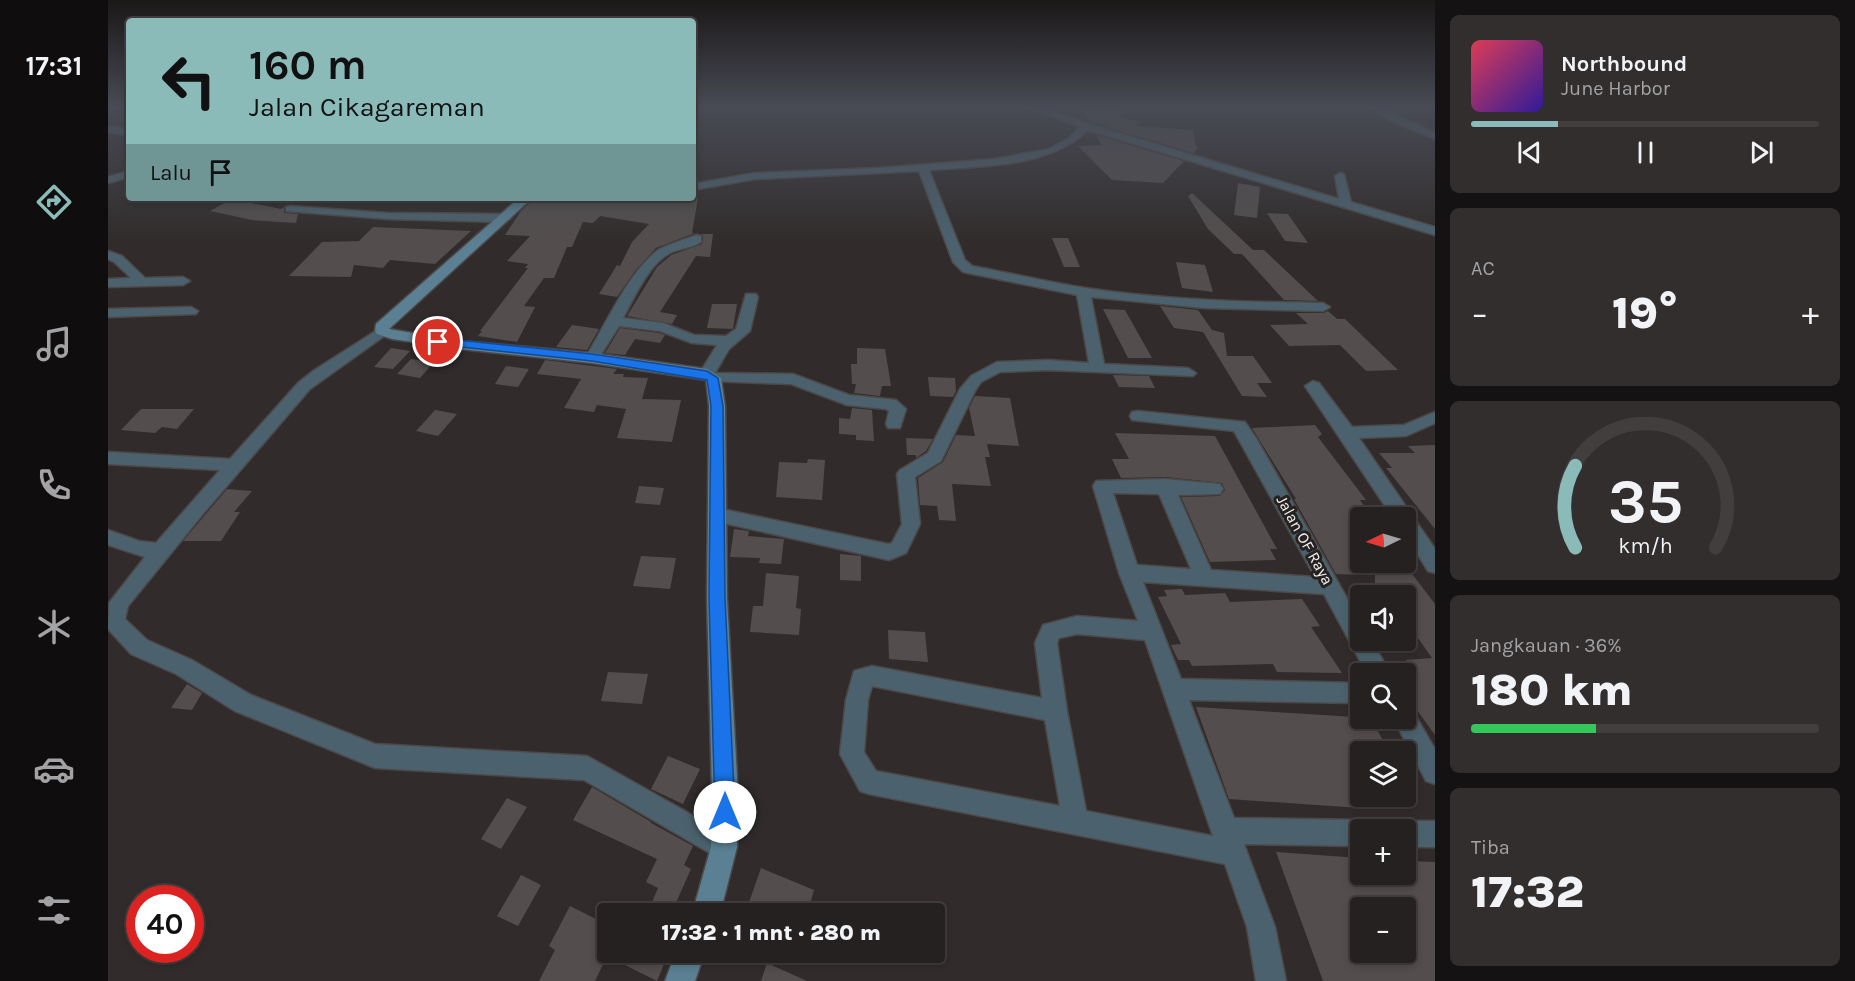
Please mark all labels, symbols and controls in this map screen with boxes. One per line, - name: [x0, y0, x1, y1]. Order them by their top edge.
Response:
- text: 160 m: [249, 40, 367, 90]
- icon: left: [150, 42, 228, 120]
- text: 17:31: [26, 50, 82, 82]
- text: Northbound: [1561, 51, 1687, 77]
- text: June Harbor: [1561, 77, 1670, 100]
- text: Jalan Cikagareman: [249, 91, 485, 123]
- icon: previous: [1513, 136, 1546, 169]
- icon: pause: [1629, 136, 1662, 169]
- icon: next: [1745, 136, 1778, 169]
- icon: arrive: [204, 156, 237, 189]
- text: Lalu: [150, 160, 192, 186]
- icon: directions: [33, 181, 75, 223]
- text: AC: [1471, 257, 1495, 280]
- text: 19°: [1612, 287, 1678, 339]
- text: −: [1471, 294, 1488, 332]
- text: +: [1802, 294, 1819, 332]
- pin: [412, 316, 463, 367]
- icon: music: [33, 323, 75, 365]
- icon: arrive: [421, 325, 454, 358]
- icon: phone: [33, 464, 75, 506]
- text: 35: [1607, 465, 1683, 538]
- street label: Jalan OF Raya: [1273, 492, 1337, 588]
- north arrow: [1350, 507, 1416, 573]
- map controls: [1350, 507, 1416, 963]
- text: km/h: [1618, 533, 1672, 558]
- button: sound: [1350, 585, 1416, 651]
- icon: climate: [33, 606, 75, 648]
- text: Jangkauan · 36%: [1471, 634, 1622, 657]
- button: search: [1350, 663, 1416, 729]
- text: 180 km: [1471, 664, 1633, 716]
- button: layers: [1350, 741, 1416, 807]
- icon: car: [33, 748, 75, 790]
- position arrow: [693, 780, 757, 844]
- button: +: [1350, 819, 1416, 885]
- text: Tiba: [1471, 836, 1510, 859]
- text: 17:32: [1471, 866, 1584, 918]
- speed limit sign: 40: [126, 885, 204, 963]
- icon: filters: [33, 889, 75, 931]
- button: −: [1350, 897, 1416, 963]
- text: 17:32 · 1 mnt · 280 m: [661, 920, 881, 946]

